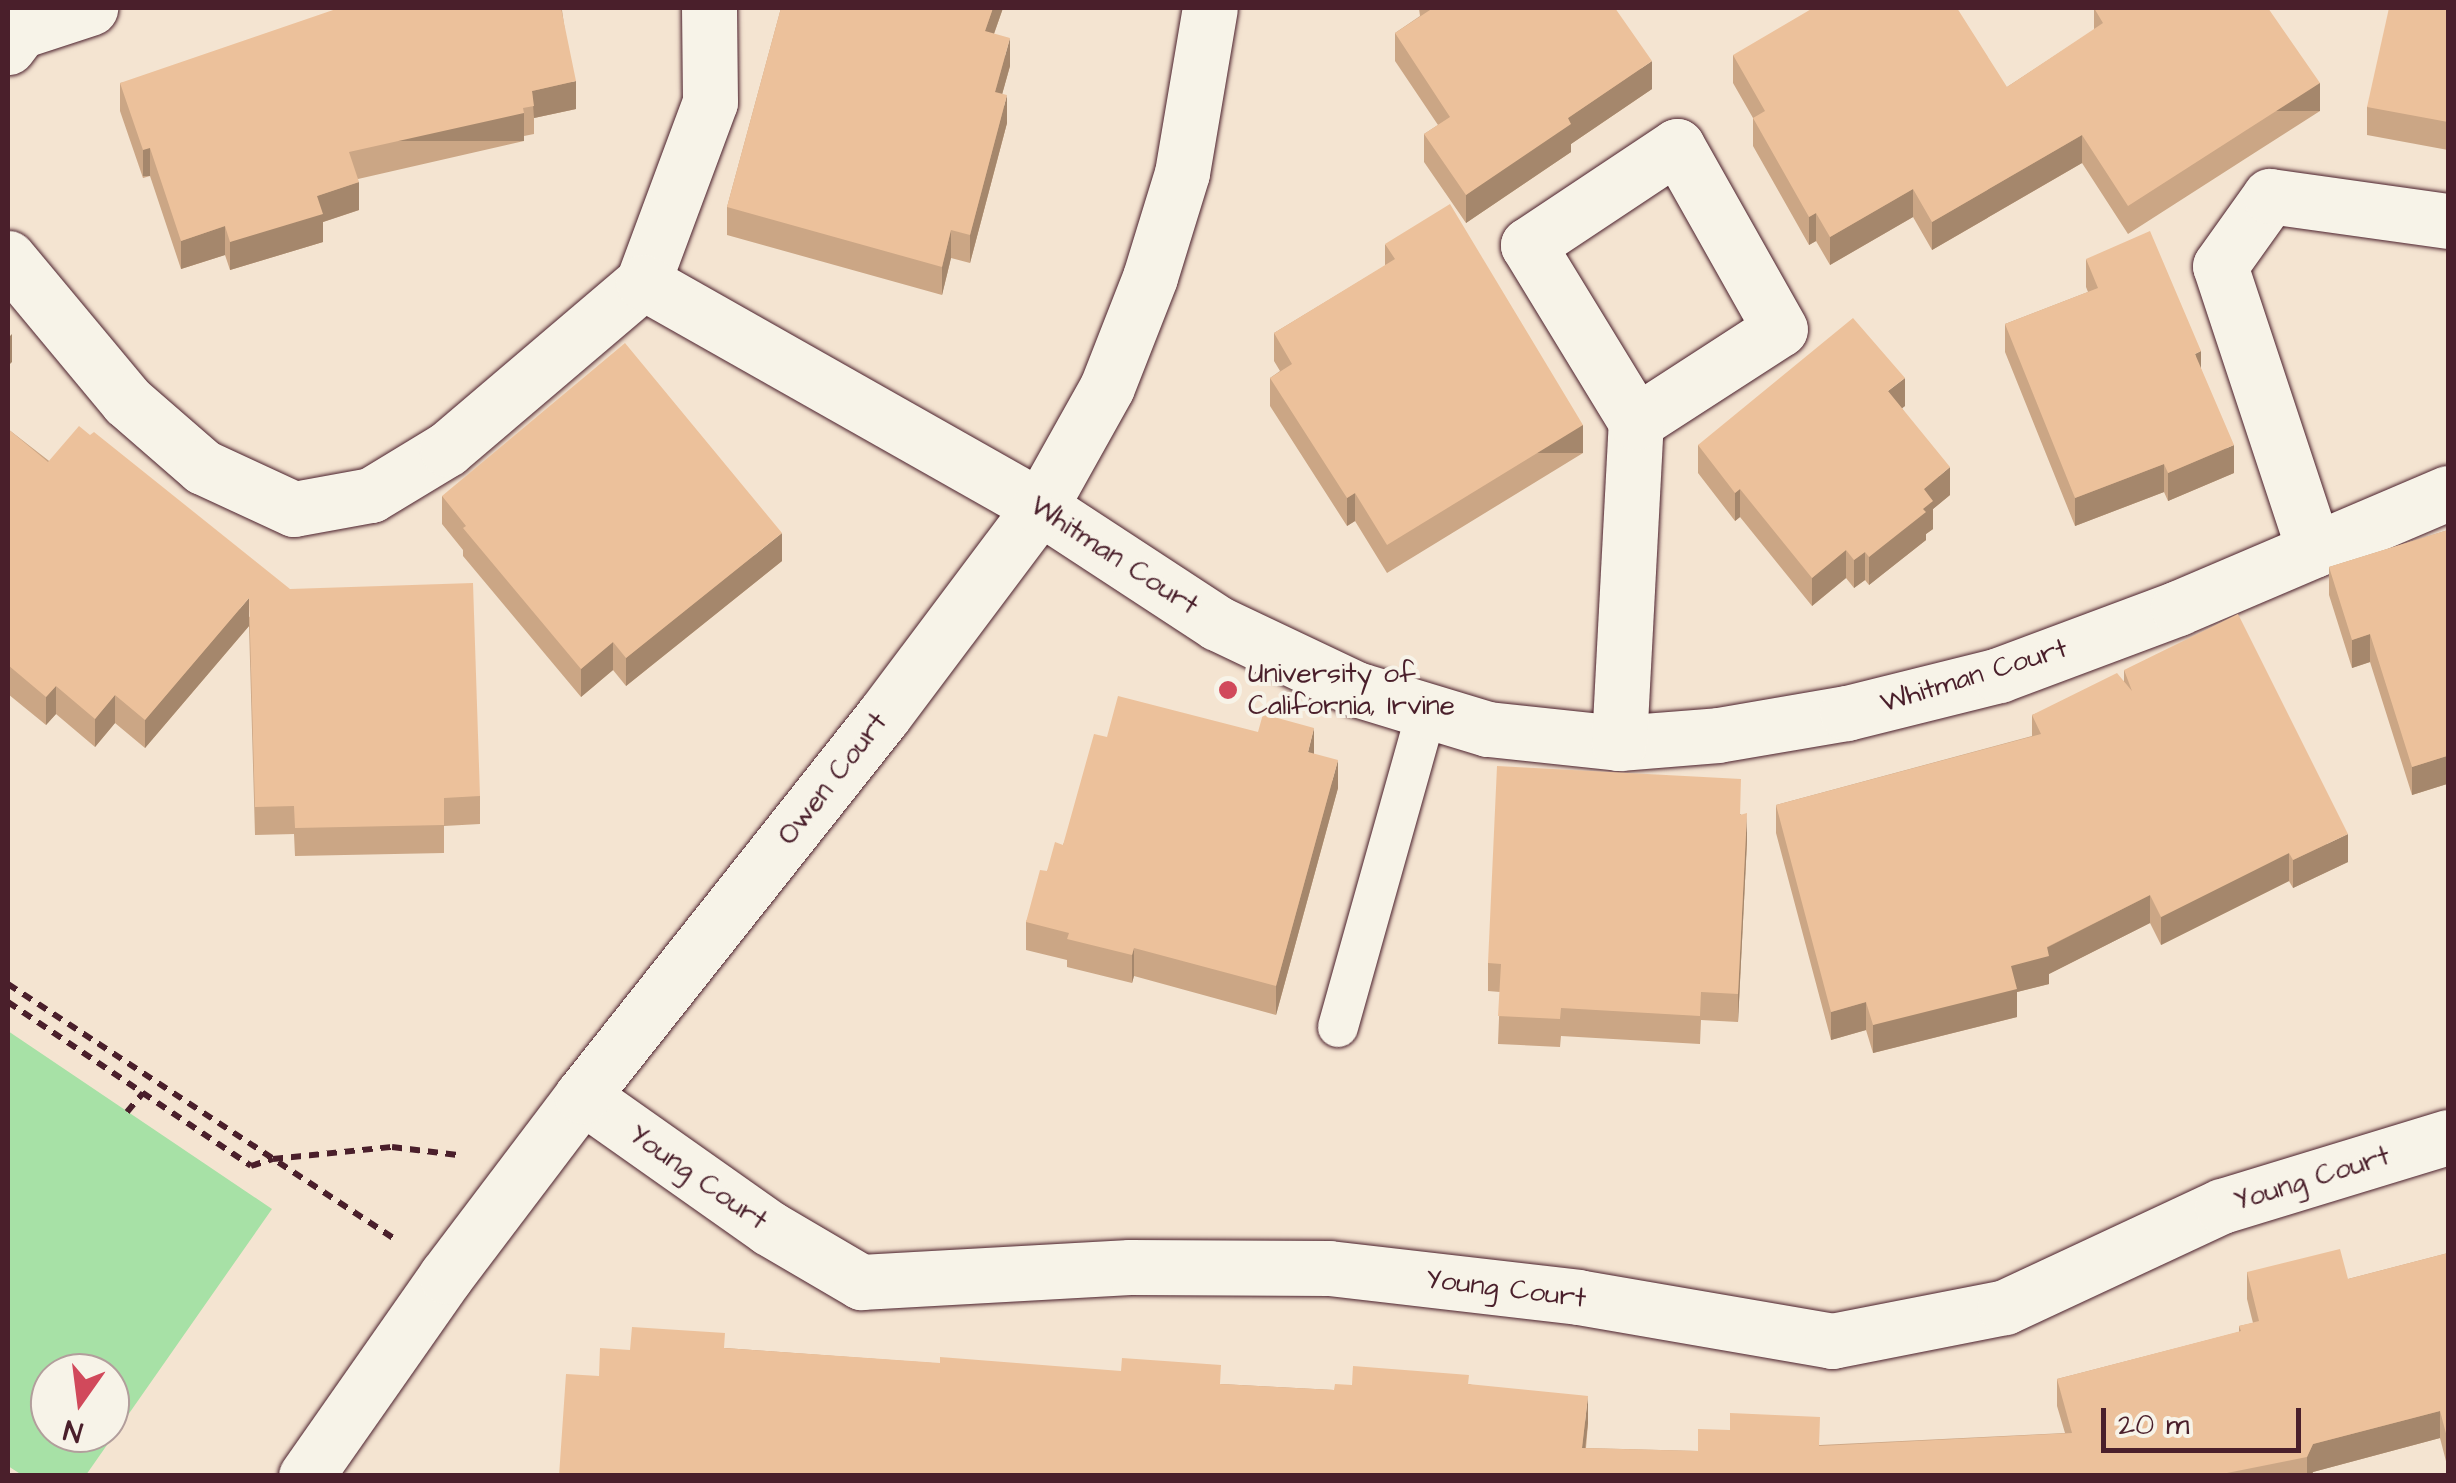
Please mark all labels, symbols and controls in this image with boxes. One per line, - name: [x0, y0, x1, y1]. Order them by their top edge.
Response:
- street label: Whitman Court: [1024, 489, 1204, 623]
- street label: Whitman Court: [1877, 632, 2071, 720]
- place label: University of California, Irvine: [1248, 657, 1455, 723]
- marker: University of California, Irvine: [1217, 679, 1239, 701]
- street label: Owen Court: [771, 706, 895, 852]
- street label: Young Court: [622, 1118, 774, 1238]
- street label: Young Court: [2230, 1139, 2394, 1219]
- street label: Young Court: [1424, 1263, 1588, 1315]
- north arrow: [30, 1353, 130, 1453]
- scale bar: [2106, 1388, 2306, 1450]
- text: 20 m: [2118, 1404, 2189, 1446]
- text: N: [60, 1410, 86, 1452]

